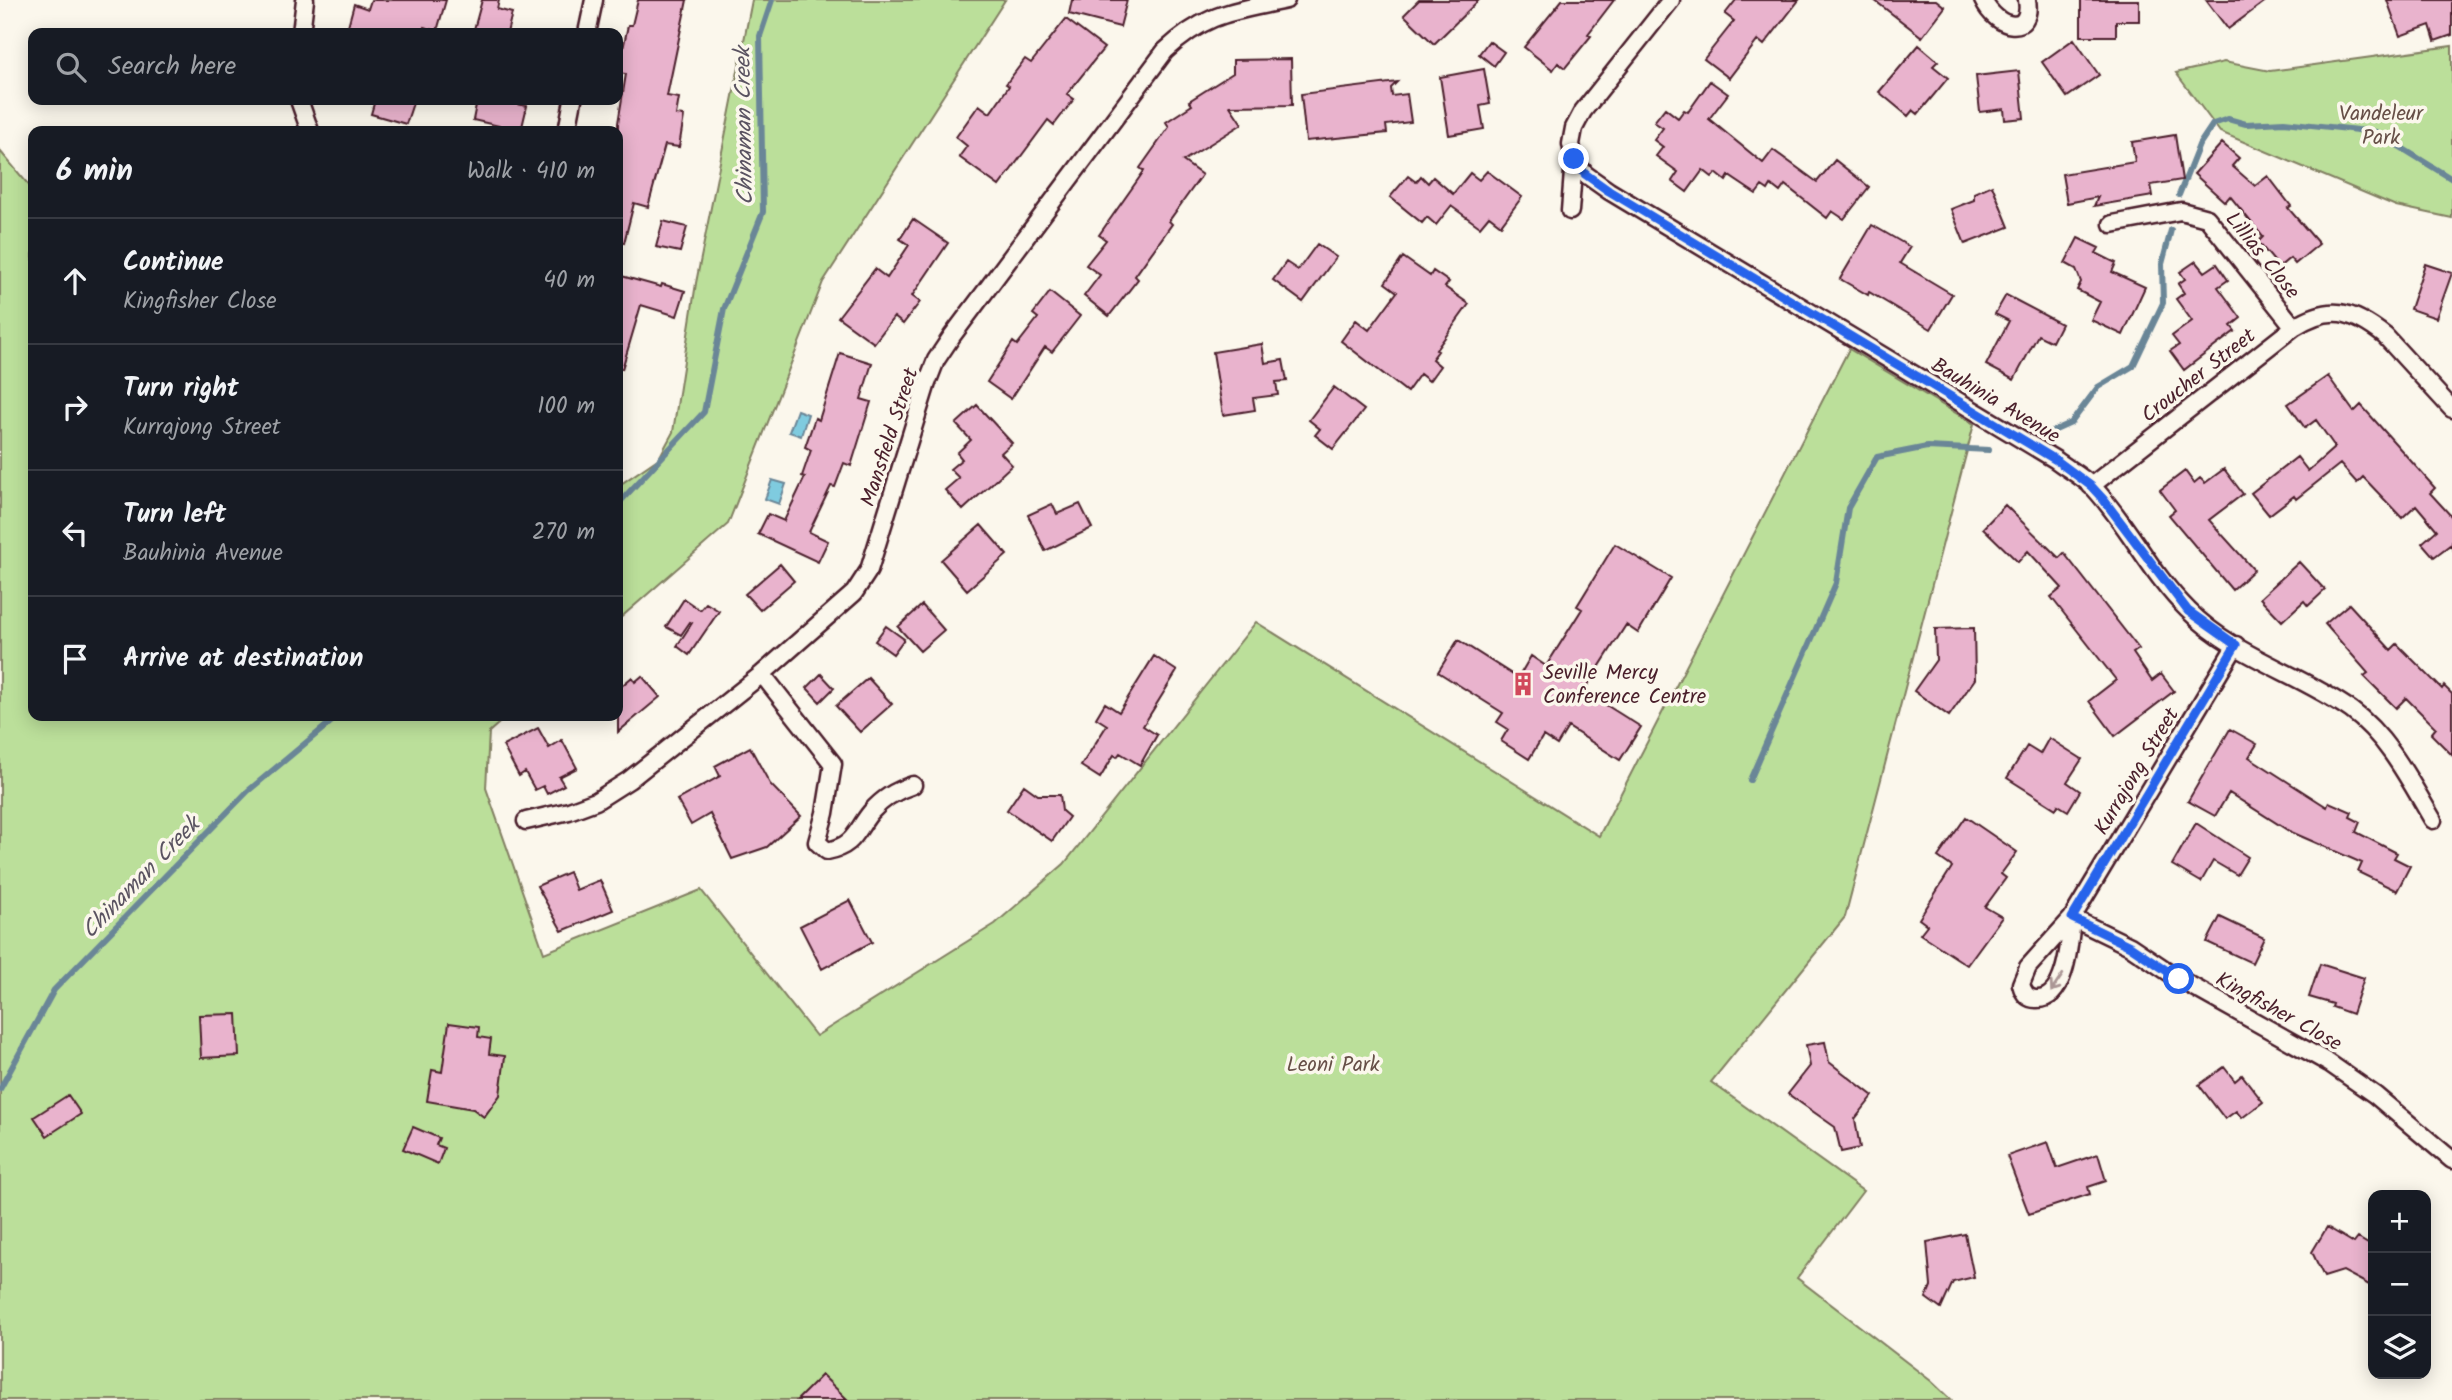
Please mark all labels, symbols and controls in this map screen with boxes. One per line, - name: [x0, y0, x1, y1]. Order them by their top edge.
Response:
- search box: [28, 28, 623, 105]
- water label: Chinaman Creek: [726, 43, 764, 205]
- text: Search here: [108, 46, 236, 88]
- icon: search: [52, 48, 90, 86]
- park label: Vandeleur Park: [2339, 98, 2424, 155]
- route end: [1558, 143, 1589, 174]
- text: 6 min: [56, 148, 133, 196]
- text: Walk · 410 m: [467, 154, 595, 190]
- street label: Lillias Close: [2216, 205, 2308, 307]
- text: Continue: [123, 242, 224, 284]
- icon: ahead: [56, 262, 94, 300]
- text: 40 m: [543, 263, 595, 299]
- text: Kingfisher Close: [123, 284, 277, 320]
- street label: Croucher Street: [2134, 320, 2264, 432]
- street label: Bauhinia Avenue: [1924, 350, 2067, 453]
- street label: Mansfield Street: [852, 363, 929, 511]
- text: Turn right: [123, 368, 239, 410]
- icon: right: [56, 388, 94, 426]
- text: 100 m: [537, 389, 595, 425]
- text: Kurrajong Street: [123, 410, 281, 446]
- text: Turn left: [123, 494, 226, 536]
- icon: left: [56, 514, 94, 552]
- text: 270 m: [532, 515, 595, 551]
- text: Bauhinia Avenue: [123, 536, 283, 572]
- text: Arrive at destination: [123, 638, 363, 680]
- icon: arrive: [56, 640, 94, 678]
- place label: Seville Mercy Conference Centre: [1543, 657, 1707, 714]
- building icon: Seville Mercy Conference Centre: [1509, 670, 1537, 698]
- street label: Kurrajong Street: [2086, 701, 2189, 842]
- water label: Chinaman Creek: [74, 807, 212, 948]
- route start: [2163, 963, 2194, 994]
- street label: Kingfisher Close: [2209, 964, 2348, 1061]
- one-way arrow: [2049, 973, 2064, 992]
- park label: Leoni Park: [1286, 1049, 1380, 1082]
- map controls: [2368, 1190, 2431, 1379]
- button: +: [2368, 1190, 2431, 1253]
- button: −: [2368, 1253, 2431, 1316]
- button: layers: [2368, 1316, 2431, 1379]

